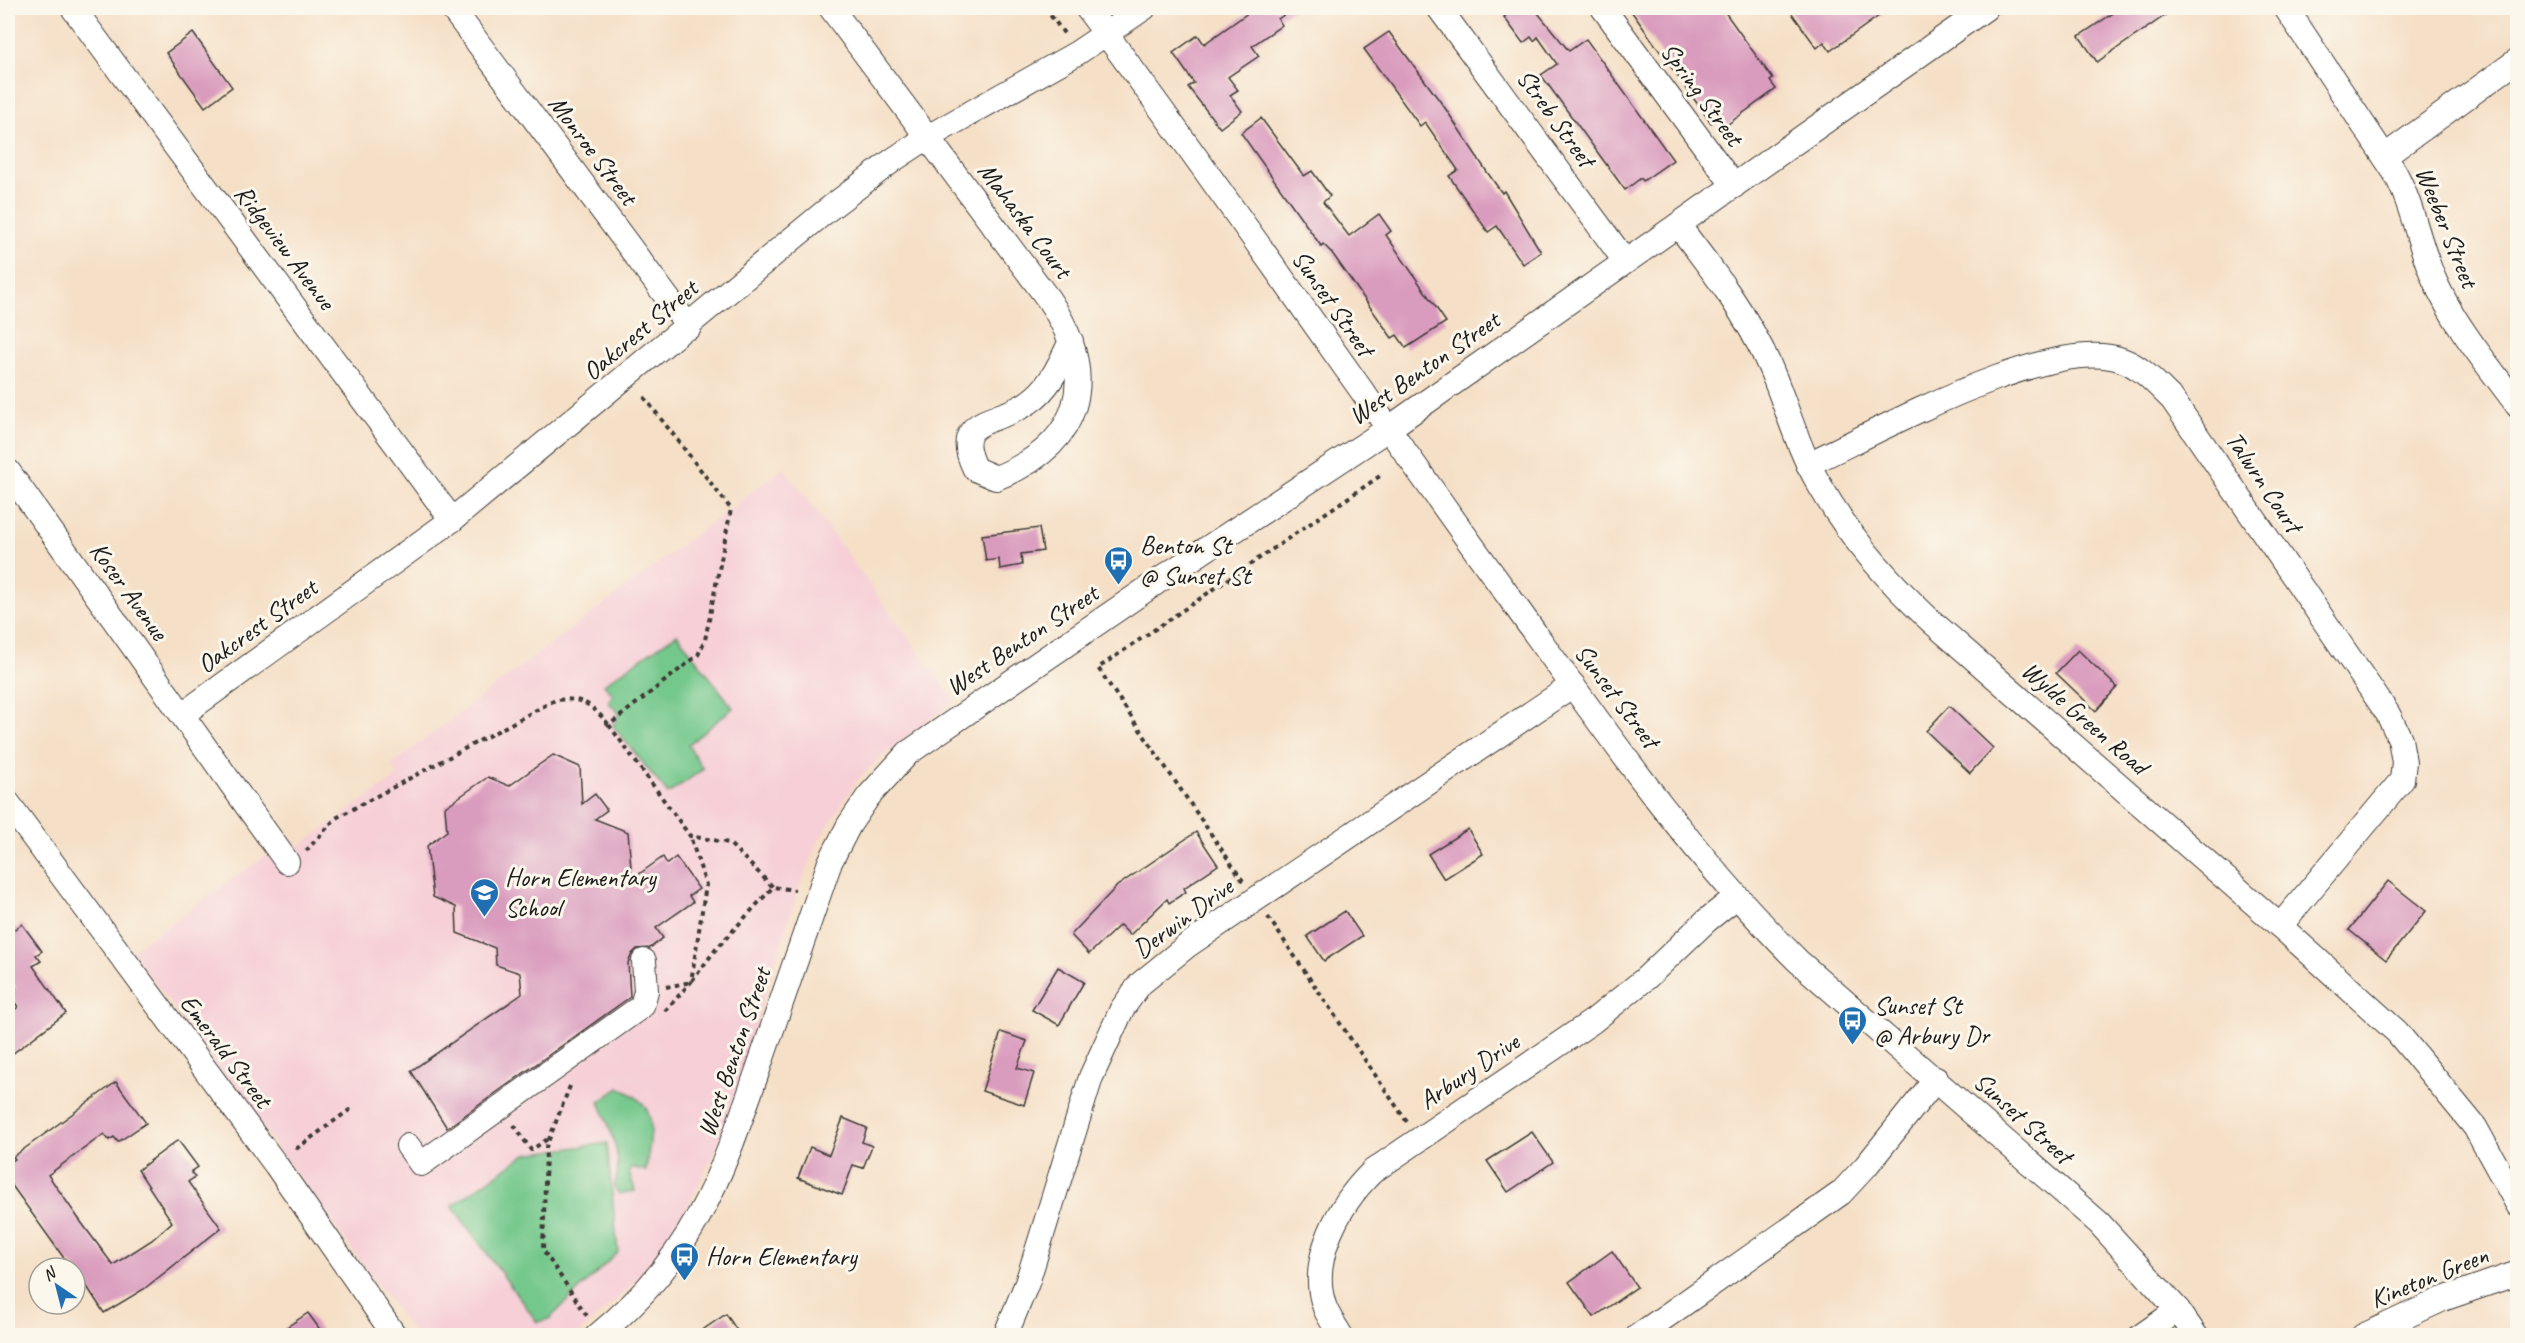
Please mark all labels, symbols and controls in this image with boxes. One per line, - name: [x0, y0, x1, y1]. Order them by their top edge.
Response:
- street label: Spring Street: [1653, 36, 1752, 154]
- street label: Streb Street: [1509, 62, 1605, 176]
- street label: Monroe Street: [541, 89, 646, 213]
- street label: Mahaska Court: [971, 155, 1081, 287]
- street label: Weeber Street: [2408, 162, 2487, 294]
- street label: Ridgeview Avenue: [227, 178, 344, 318]
- street label: Sunset Street: [1284, 243, 1384, 365]
- street label: Oakcrest Street: [576, 271, 706, 388]
- street label: West Benton Street: [1342, 302, 1508, 432]
- street label: Talwrn Court: [2218, 425, 2312, 542]
- place label: Benton St @ Sunset St: [1140, 529, 1253, 592]
- street label: Koser Avenue: [82, 535, 177, 648]
- bus stop icon: Benton St @ Sunset St: [1103, 544, 1135, 586]
- street label: Oakcrest Street: [190, 570, 325, 681]
- street label: West Benton Street: [940, 576, 1106, 703]
- street label: Sunset Street: [1567, 637, 1669, 757]
- street label: Wylde Green Road: [2015, 654, 2158, 784]
- place label: Horn Elementary School: [505, 861, 658, 924]
- street label: Derwin Drive: [1126, 869, 1242, 965]
- school or university icon: Horn Elementary School: [468, 876, 500, 918]
- street label: West Benton Street: [690, 961, 779, 1141]
- street label: Emerald Street: [173, 988, 281, 1116]
- place label: Sunset St @ Arbury Dr: [1874, 989, 1991, 1052]
- bus stop icon: Sunset St @ Arbury Dr: [1837, 1004, 1869, 1046]
- street label: Arbury Drive: [1413, 1025, 1527, 1117]
- street label: Sunset Street: [1967, 1065, 2082, 1173]
- street label: Kineton Green: [2365, 1238, 2493, 1316]
- bus stop icon: Horn Elementary: [669, 1240, 701, 1282]
- place label: Horn Elementary: [706, 1240, 859, 1273]
- north arrow: [27, 1256, 87, 1316]
- text: N: [39, 1262, 61, 1286]

